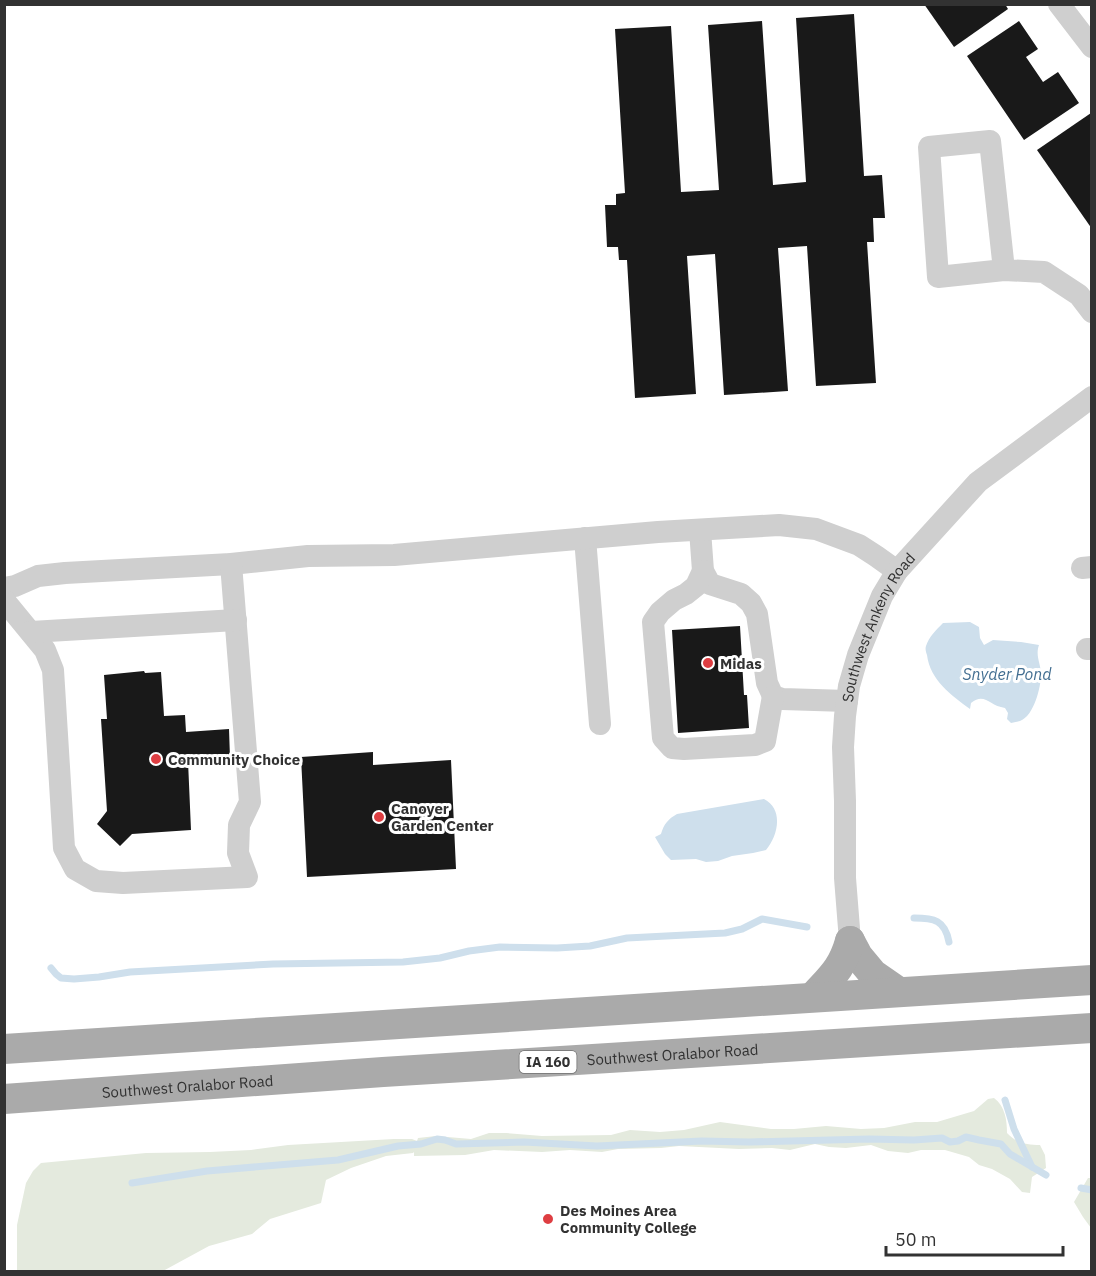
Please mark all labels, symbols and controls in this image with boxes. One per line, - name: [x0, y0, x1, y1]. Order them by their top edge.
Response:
- street label: Southwest Ankeny Road: [837, 548, 919, 703]
- place label: Midas: [720, 654, 762, 673]
- marker: Midas: [701, 656, 715, 670]
- water label: Snyder Pond: [962, 664, 1052, 684]
- place label: Community Choice: [168, 750, 300, 769]
- marker: Community Choice: [149, 752, 163, 766]
- place label: Canoyer Garden Center: [391, 799, 494, 835]
- marker: Canoyer Garden Center: [372, 810, 386, 824]
- street label: Southwest Oralabor Road: [586, 1039, 759, 1069]
- road number: IA 160: [520, 1051, 576, 1073]
- street label: Southwest Oralabor Road: [101, 1070, 274, 1102]
- place label: Des Moines Area Community College: [560, 1201, 697, 1237]
- marker: Des Moines Area Community College: [541, 1212, 555, 1226]
- scale bar: [886, 1219, 1063, 1257]
- text: 50 m: [895, 1228, 937, 1251]

